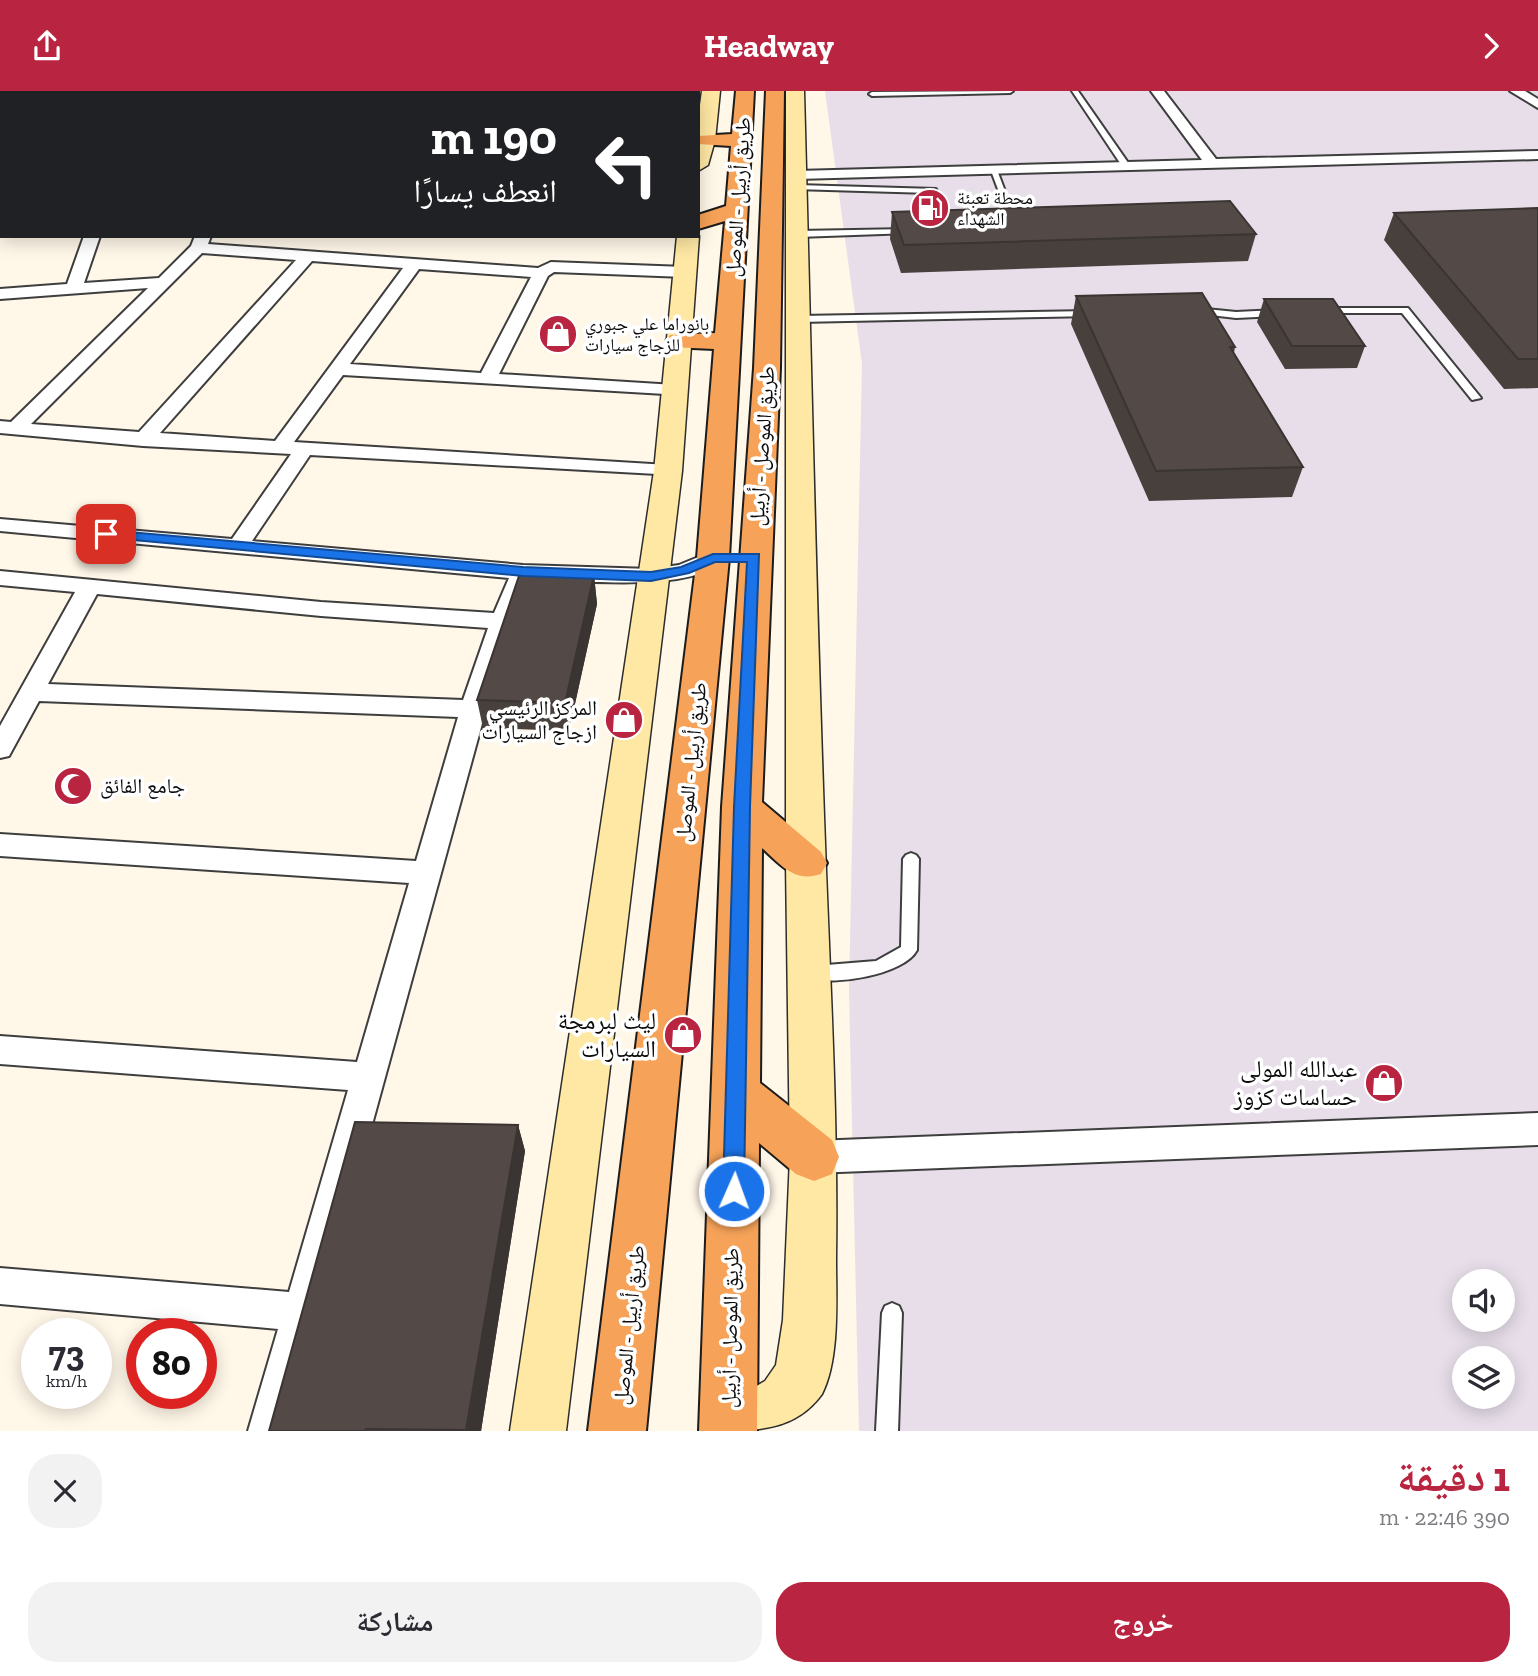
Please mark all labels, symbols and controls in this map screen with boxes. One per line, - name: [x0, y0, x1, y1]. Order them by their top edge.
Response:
- icon: share: [28, 27, 66, 65]
- text: Headway: [704, 27, 834, 65]
- icon: forward: [1472, 27, 1510, 65]
- text: 190 m: [431, 108, 557, 167]
- street label: طريق أربيل - الموصل: [719, 116, 757, 278]
- icon: left: [581, 119, 672, 210]
- text: انعطف يسارًا: [414, 172, 557, 210]
- fuel station icon: محطة تعبئة الشهداء: [909, 187, 951, 229]
- place label: محطة تعبئة الشهداء: [957, 187, 1033, 230]
- shop icon: بانوراما علي جبوري للزجاج سيارات: [537, 313, 579, 355]
- place label: بانوراما علي جبوري للزجاج سيارات: [585, 313, 709, 357]
- street label: طريق الموصل - أربيل: [743, 365, 781, 527]
- pin: [76, 504, 136, 564]
- icon: arrive: [87, 515, 125, 553]
- street label: طريق أربيل - الموصل: [670, 681, 712, 843]
- place label: المركز الرئيسي ازجاج السيارات: [482, 695, 597, 745]
- shop icon: المركز الرئيسي ازجاج السيارات: [603, 699, 645, 741]
- mosque icon: جامع الفائق: [52, 765, 94, 807]
- place label: جامع الفائق: [100, 773, 185, 799]
- place label: ليث لبرمجة السيارات: [558, 1006, 656, 1063]
- shop icon: ليث لبرمجة السيارات: [662, 1014, 704, 1056]
- place label: عبدالله المولى حساسات كزوز: [1233, 1054, 1357, 1111]
- shop icon: عبدالله المولى حساسات كزوز: [1363, 1062, 1405, 1104]
- position arrow: [697, 1154, 771, 1228]
- street label: طريق أربيل - الموصل: [608, 1244, 650, 1406]
- street label: طريق الموصل - أربيل: [716, 1248, 744, 1408]
- map controls: [1452, 1269, 1515, 1409]
- button: sound: [1452, 1269, 1515, 1332]
- speed limit sign: 80: [126, 1318, 217, 1409]
- text: 73: [49, 1333, 84, 1375]
- button: layers: [1452, 1346, 1515, 1409]
- text: km/h: [46, 1370, 87, 1392]
- text: 1 دقيقة: [1397, 1451, 1510, 1502]
- button: close: [28, 1454, 102, 1528]
- text: 390 m · 22:46: [1379, 1503, 1510, 1531]
- button: مشاركة: [28, 1582, 762, 1662]
- button: خروج: [776, 1582, 1510, 1662]

